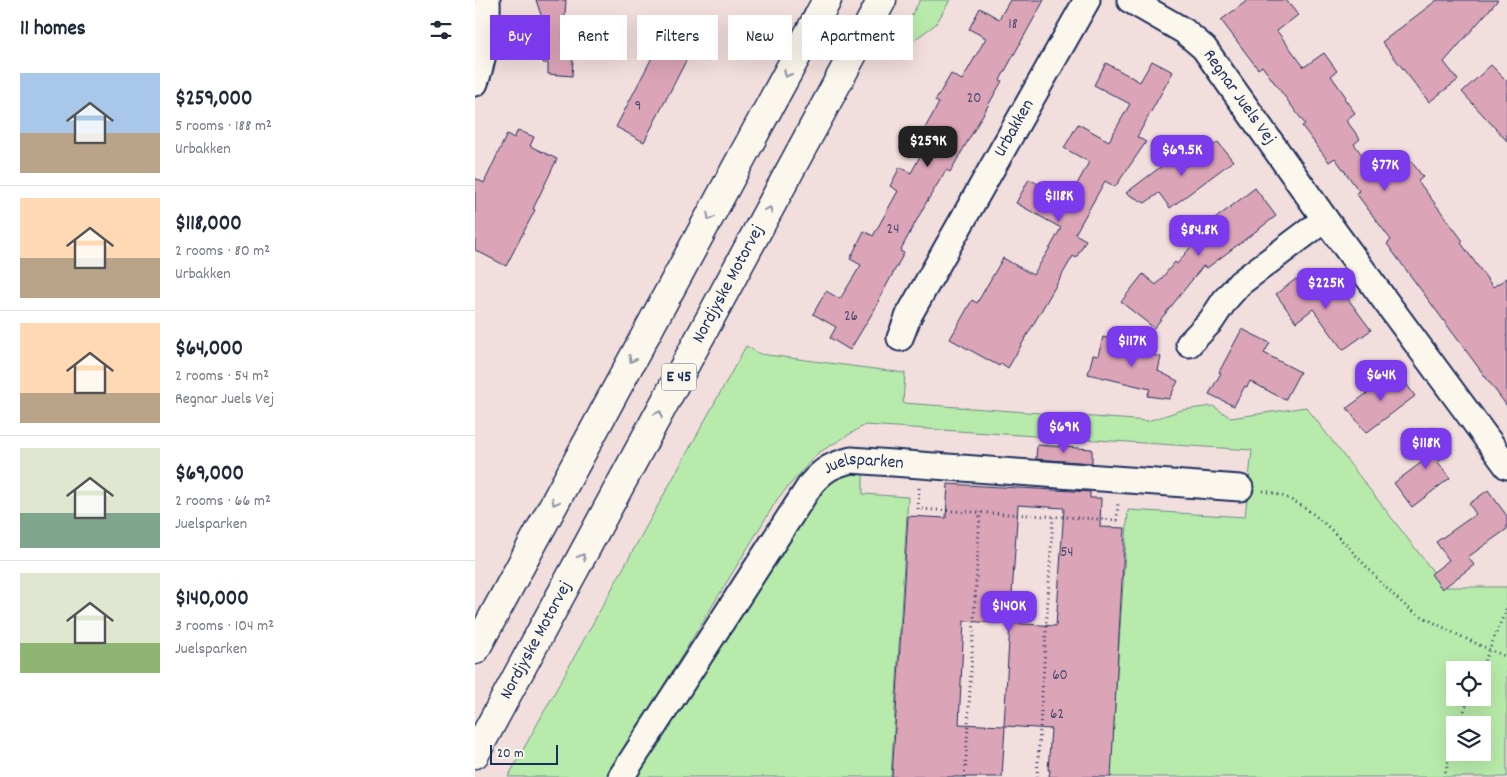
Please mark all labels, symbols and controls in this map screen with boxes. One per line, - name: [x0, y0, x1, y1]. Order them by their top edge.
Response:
- house number: 18: [1008, 14, 1018, 36]
- text: 11 homes: [20, 15, 85, 45]
- chip: Buy: [490, 15, 550, 60]
- chip: Rent: [560, 15, 627, 60]
- chip: Filters: [637, 15, 718, 60]
- chip: New: [728, 15, 792, 60]
- chip: Apartment: [802, 15, 913, 60]
- icon: filters: [427, 16, 455, 44]
- street label: Regnar Juels Vej: [1196, 45, 1281, 150]
- one-way arrow: [783, 68, 793, 77]
- text: $259,000: [175, 85, 253, 115]
- house number: 20: [967, 88, 981, 110]
- icon: home: [60, 93, 120, 153]
- street label: Urbakken: [988, 95, 1041, 162]
- house number: 9: [635, 96, 641, 118]
- text: 5 rooms · 188 m²: [175, 115, 272, 138]
- pin: $259K: [893, 126, 963, 168]
- text: $259K: [909, 130, 947, 153]
- pin: $69.5K: [1141, 134, 1223, 177]
- text: Urbakken: [175, 138, 231, 161]
- text: $69.5K: [1162, 139, 1202, 162]
- pin: $77K: [1355, 150, 1415, 192]
- text: $77K: [1371, 154, 1399, 177]
- pin: $118K: [1024, 180, 1094, 223]
- text: $118K: [1045, 185, 1073, 208]
- one-way arrow: [763, 206, 773, 215]
- text: $118,000: [175, 210, 242, 240]
- one-way arrow: [706, 211, 716, 220]
- pin: $84.8K: [1158, 214, 1240, 257]
- icon: home: [60, 218, 120, 278]
- house number: 24: [887, 219, 899, 241]
- text: $84.8K: [1180, 219, 1218, 242]
- street label: Nordjyske Motorvej: [686, 220, 771, 348]
- text: 2 rooms · 80 m²: [175, 240, 270, 263]
- text: Urbakken: [175, 263, 231, 286]
- pin: $225K: [1291, 268, 1361, 310]
- text: $225K: [1308, 272, 1344, 295]
- house number: 26: [844, 306, 858, 328]
- pin: $117K: [1097, 326, 1167, 368]
- text: $117K: [1118, 330, 1146, 353]
- text: $64,000: [175, 335, 243, 365]
- icon: home: [60, 343, 120, 403]
- one-way arrow: [628, 354, 638, 363]
- pin: $64K: [1351, 360, 1411, 402]
- road number: E 45: [661, 364, 697, 391]
- text: $64K: [1366, 364, 1396, 387]
- text: 2 rooms · 54 m²: [175, 365, 269, 388]
- text: Regnar Juels Vej: [175, 388, 274, 411]
- one-way arrow: [653, 411, 663, 420]
- pin: $69K: [1034, 412, 1094, 454]
- text: $69K: [1049, 416, 1079, 439]
- pin: $118K: [1391, 428, 1461, 470]
- text: $118K: [1412, 432, 1440, 455]
- street label: Juelsparken: [818, 447, 905, 481]
- text: $69,000: [175, 460, 244, 490]
- icon: home: [60, 468, 120, 528]
- text: 2 rooms · 66 m²: [175, 490, 271, 513]
- one-way arrow: [551, 497, 561, 506]
- text: Juelsparken: [175, 513, 247, 536]
- house number: 54: [1060, 542, 1074, 564]
- one-way arrow: [575, 554, 585, 563]
- street label: Nordjyske Motorvej: [494, 577, 578, 704]
- text: $140,000: [175, 585, 249, 615]
- pin: $140K: [974, 590, 1044, 633]
- icon: home: [60, 593, 120, 653]
- text: $140K: [992, 595, 1026, 618]
- text: 3 rooms · 104 m²: [175, 615, 274, 638]
- text: Juelsparken: [175, 638, 247, 661]
- map controls: [1446, 661, 1491, 761]
- button: locate: [1446, 661, 1491, 706]
- house number: 60: [1052, 665, 1068, 687]
- house number: 62: [1050, 704, 1064, 726]
- button: layers: [1446, 716, 1491, 761]
- scale bar: [490, 742, 557, 765]
- text: 20 m: [497, 744, 524, 764]

